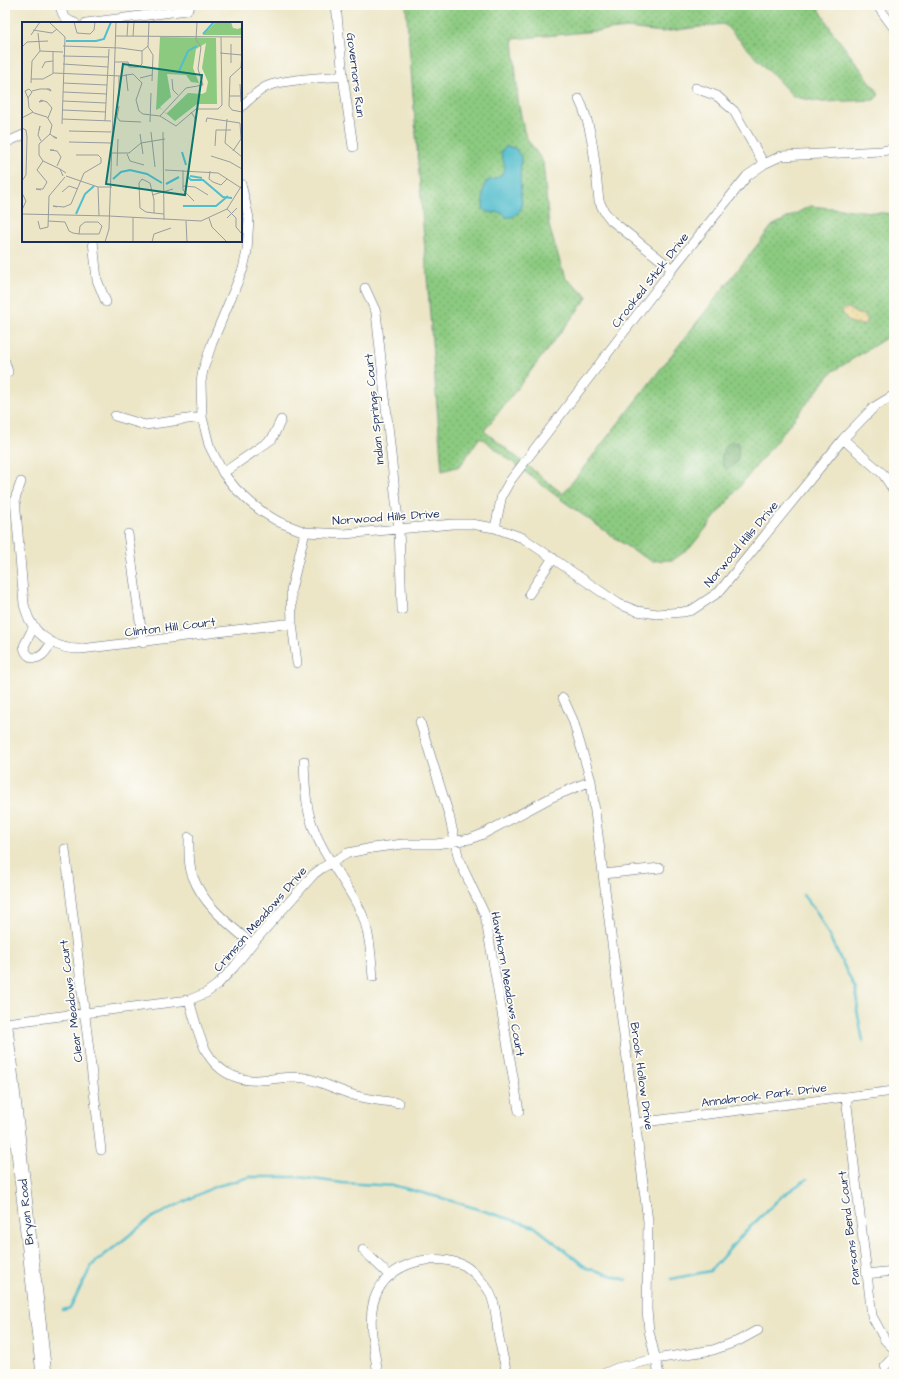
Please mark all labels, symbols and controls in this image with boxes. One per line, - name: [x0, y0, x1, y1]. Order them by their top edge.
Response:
- inset map: [22, 22, 242, 242]
- street label: Governors Run: [342, 32, 369, 118]
- street label: Crooked Stick Drive: [608, 229, 693, 331]
- street label: Indian Springs Court: [360, 352, 390, 465]
- street label: Norwood Hills Drive: [700, 497, 783, 591]
- street label: Norwood Hills Drive: [332, 505, 441, 530]
- street label: Clinton Hill Court: [124, 613, 216, 641]
- street label: Crimson Meadows Drive: [210, 863, 311, 976]
- street label: Hawthorn Meadows Court: [486, 910, 529, 1058]
- street label: Clear Meadows Court: [56, 939, 87, 1063]
- street label: Brook Hollow Drive: [626, 1021, 658, 1132]
- street label: Annabrook Park Drive: [700, 1079, 828, 1112]
- street label: Parsons Bend Court: [834, 1170, 865, 1286]
- street label: Bryan Road: [15, 1178, 39, 1246]

